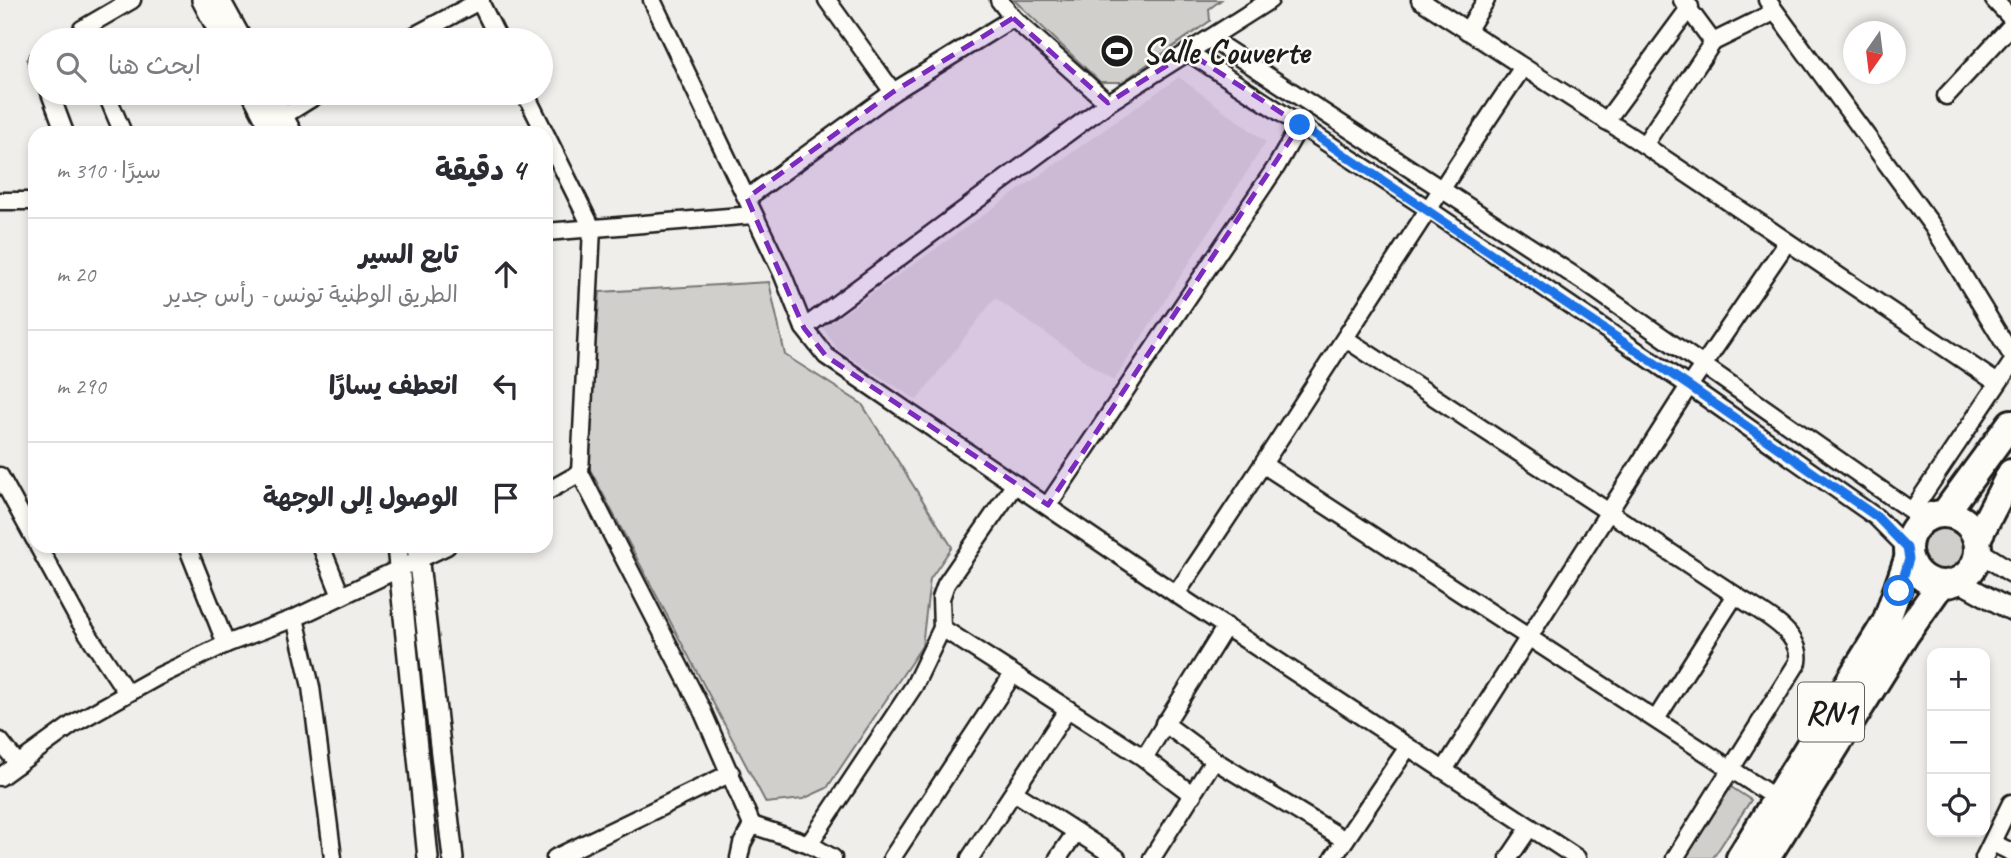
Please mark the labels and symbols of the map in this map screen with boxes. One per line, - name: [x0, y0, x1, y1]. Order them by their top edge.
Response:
- north arrow: [1843, 21, 1906, 84]
- place label: Salle Couverte: [1142, 29, 1311, 74]
- sports icon: Salle Couverte: [1098, 32, 1136, 70]
- route end: [1284, 109, 1315, 140]
- route start: [1883, 575, 1914, 606]
- road number: RN1: [1798, 682, 1864, 741]

